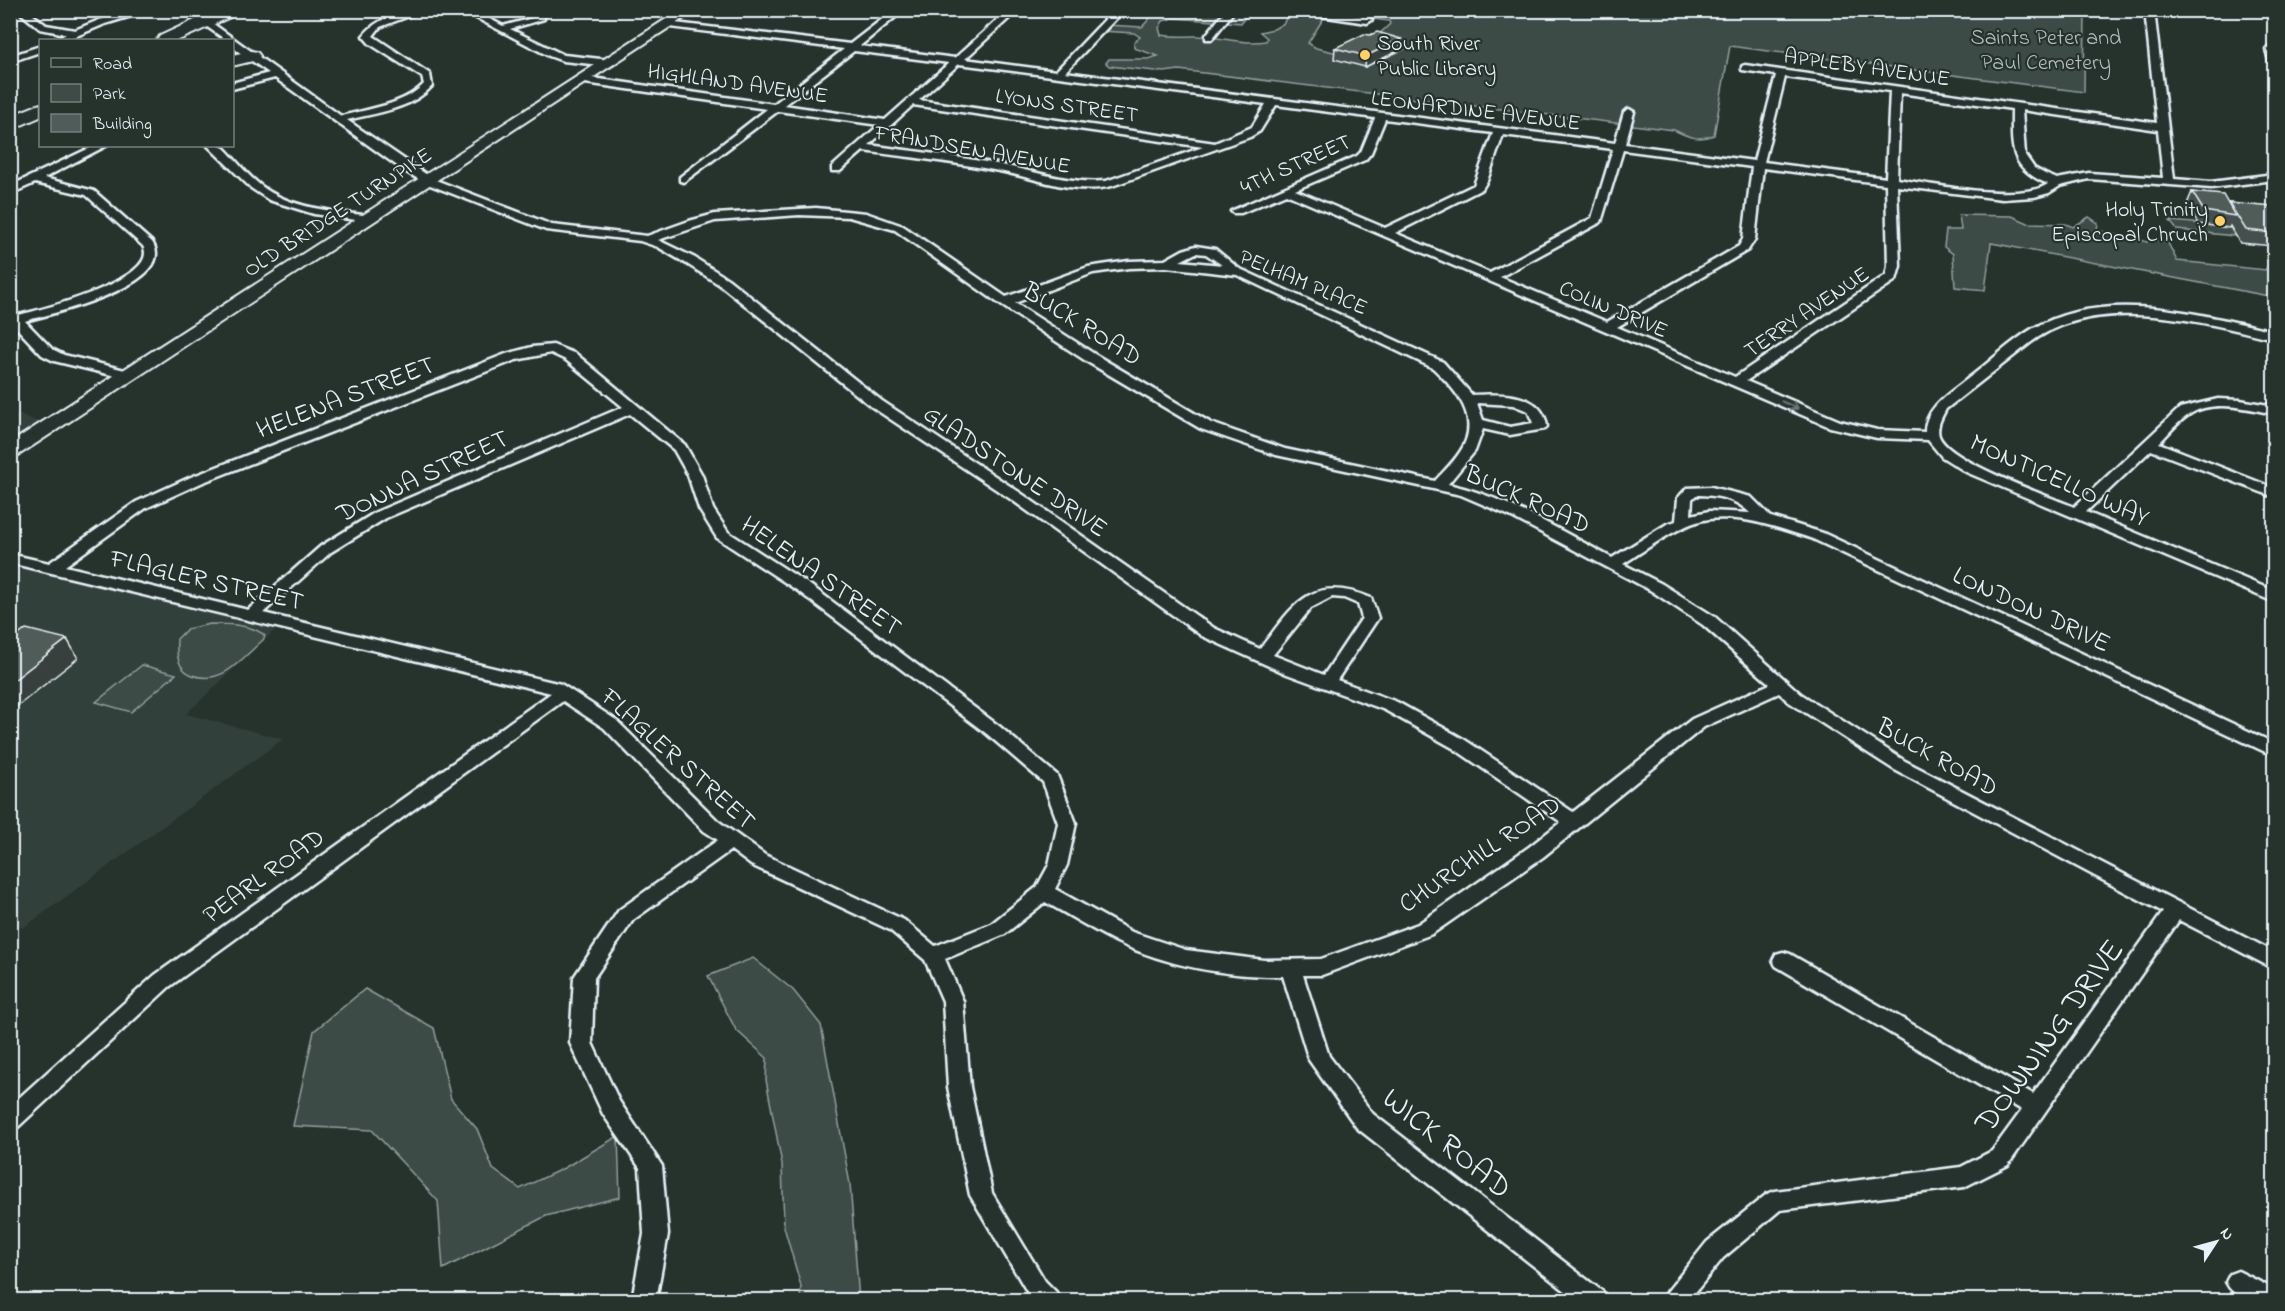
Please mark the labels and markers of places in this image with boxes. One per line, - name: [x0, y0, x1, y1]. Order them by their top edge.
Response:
- place label: South River Public Library: [1377, 29, 1496, 87]
- marker: South River Public Library: [1358, 48, 1372, 62]
- place label: Holy Trinity Episcopal Chruch: [2051, 195, 2208, 252]
- marker: Holy Trinity Episcopal Chruch: [2213, 214, 2227, 228]

